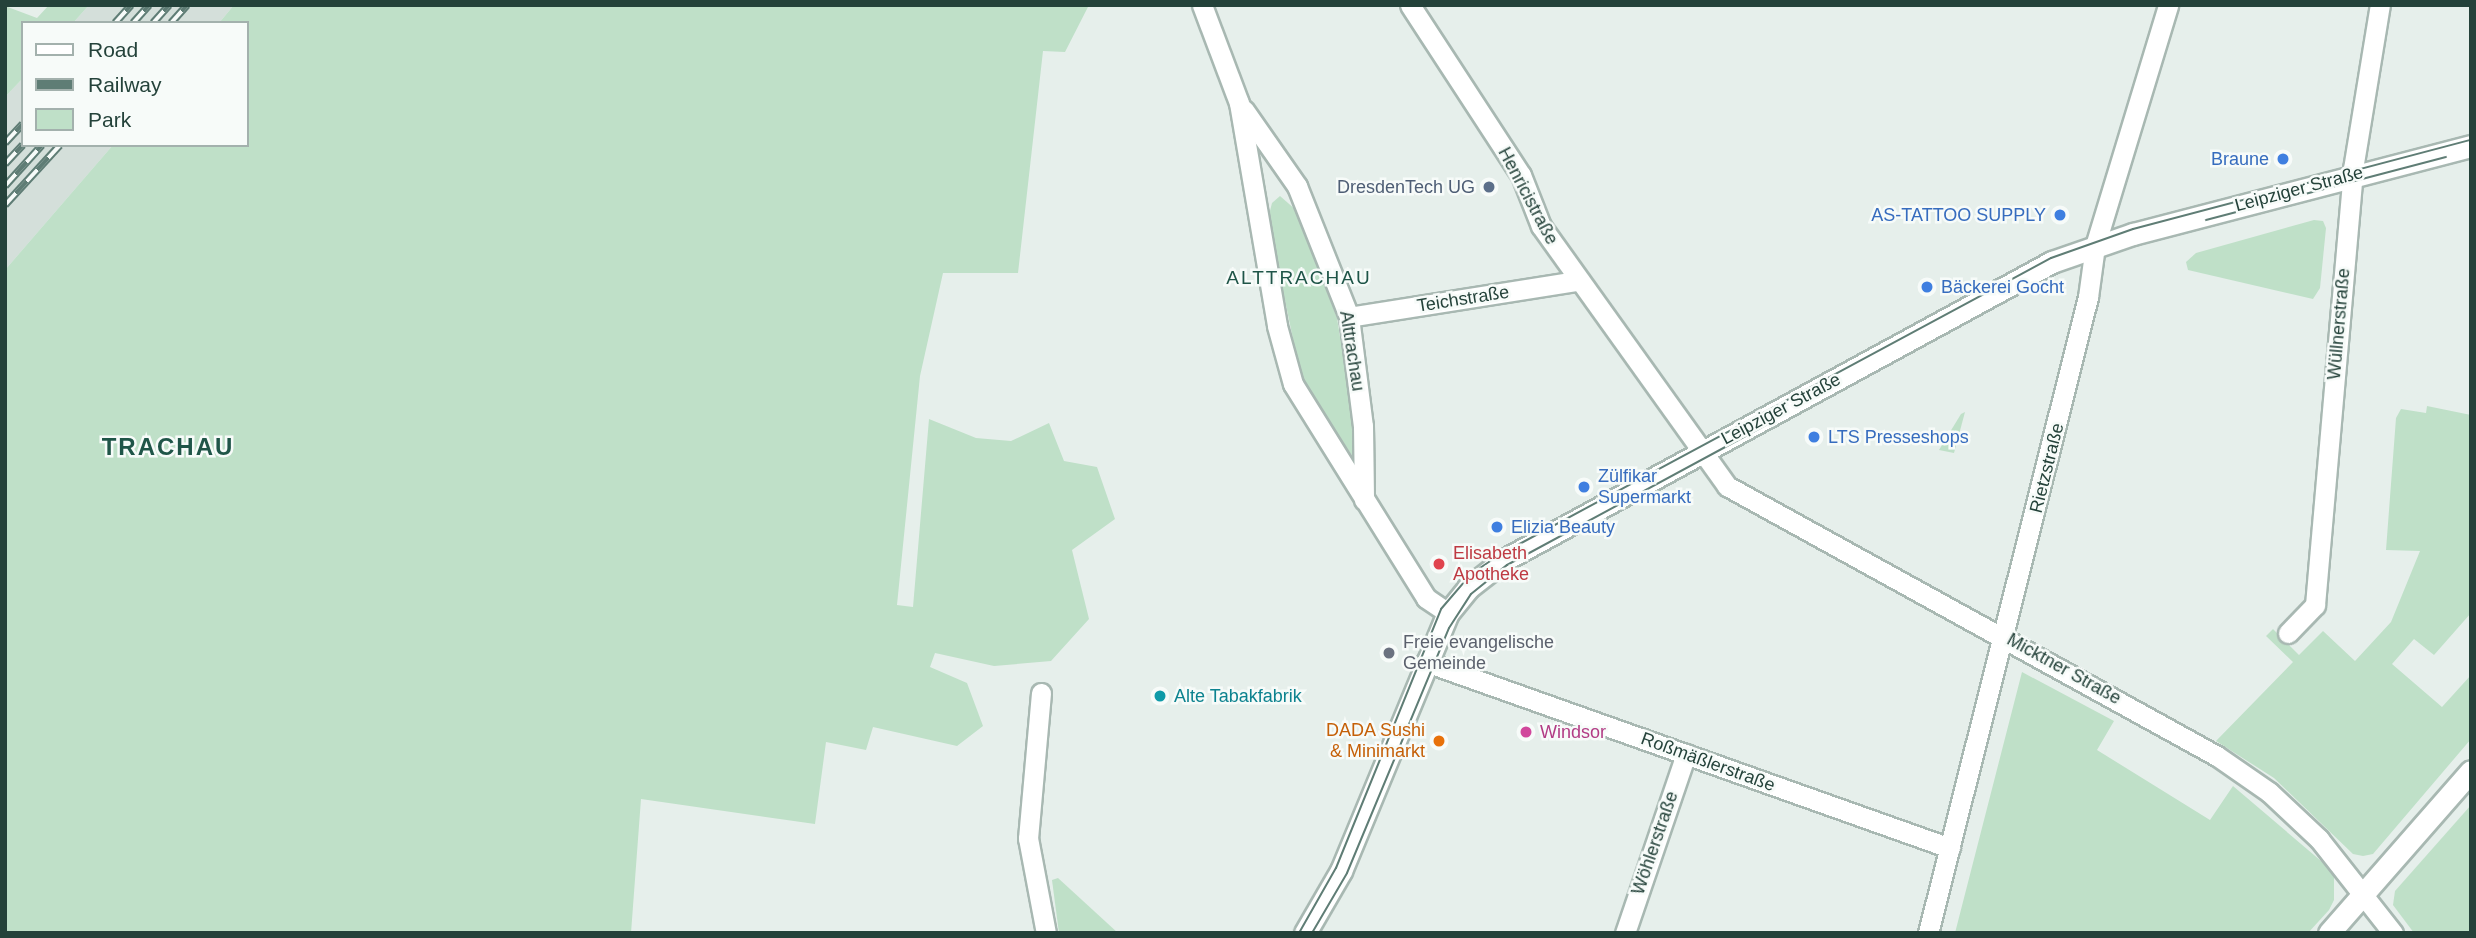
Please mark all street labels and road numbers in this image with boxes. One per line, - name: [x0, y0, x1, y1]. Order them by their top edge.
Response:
- street label: Henricistraße: [1493, 144, 1563, 248]
- street label: Leipziger Straße: [2232, 161, 2366, 217]
- street label: Wüllnerstraße: [2323, 267, 2355, 381]
- street label: Teichstraße: [1415, 281, 1511, 317]
- street label: Alttrachau: [1335, 309, 1369, 393]
- street label: Leipziger Straße: [1718, 368, 1844, 450]
- street label: Rietzstraße: [2025, 421, 2069, 515]
- street label: Micktner Straße: [2003, 629, 2125, 709]
- street label: Roßmäßlerstraße: [1638, 728, 1778, 796]
- street label: Wöhlerstraße: [1627, 788, 1683, 898]

